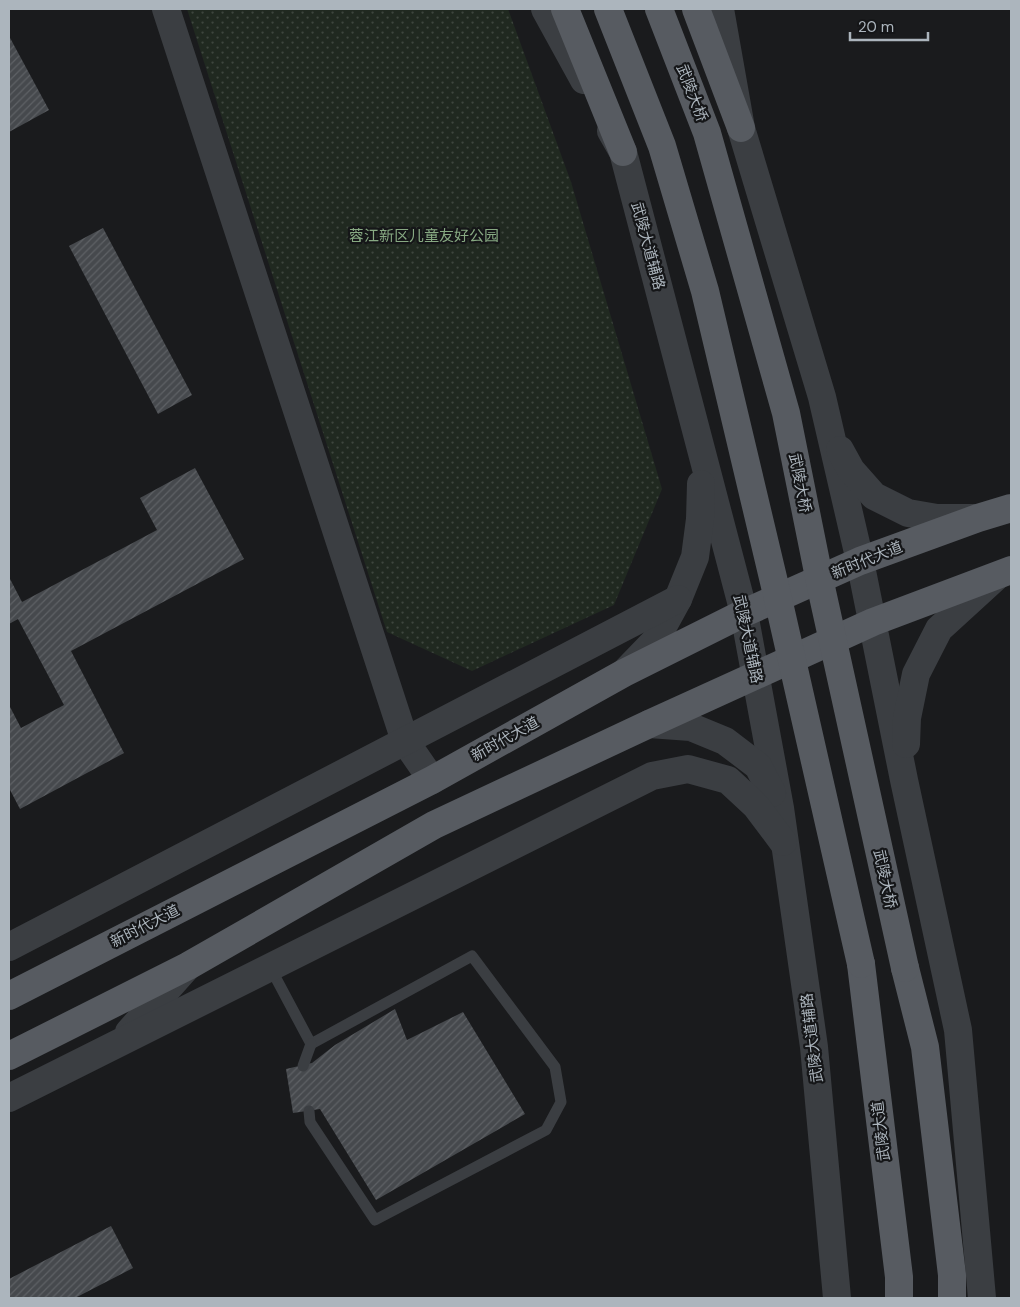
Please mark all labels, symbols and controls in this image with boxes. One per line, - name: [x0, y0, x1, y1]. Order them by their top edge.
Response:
- scale bar: [850, 10, 928, 42]
- text: 20 m: [858, 17, 894, 37]
- street label: 武陵大桥: [672, 61, 712, 125]
- street label: 武陵大道辅路: [627, 200, 669, 292]
- park label: 蓉江新区儿童友好公园: [349, 226, 499, 246]
- street label: 武陵大桥: [784, 452, 816, 514]
- street label: 新时代大道: [828, 537, 906, 583]
- street label: 武陵大道辅路: [729, 593, 767, 685]
- street label: 新时代大道: [467, 712, 543, 766]
- street label: 武陵大桥: [869, 848, 901, 910]
- street label: 新时代大道: [107, 900, 183, 952]
- street label: 武陵大道辅路: [797, 992, 827, 1084]
- street label: 武陵大道: [867, 1100, 895, 1162]

